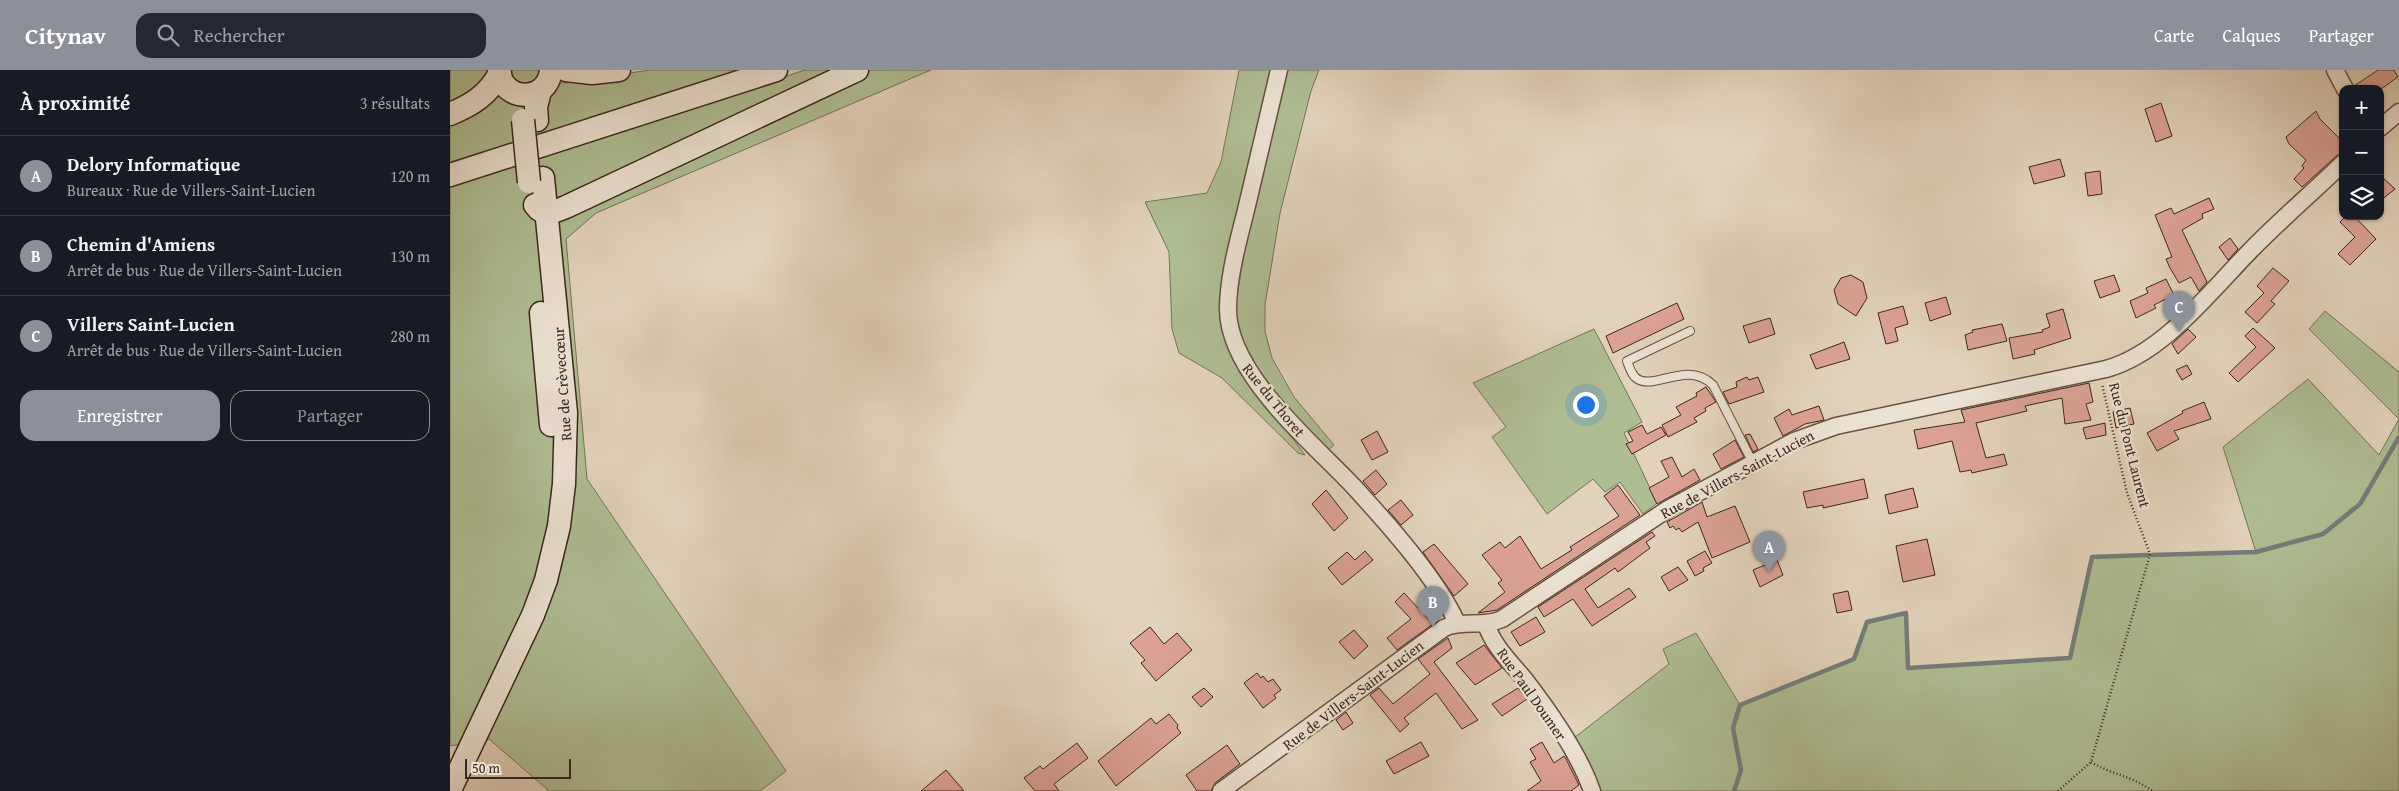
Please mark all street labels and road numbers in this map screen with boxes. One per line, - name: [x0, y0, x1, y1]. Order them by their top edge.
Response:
- street label: Rue de Crèvecœur: [548, 326, 576, 442]
- street label: Rue du Thoret: [1238, 359, 1311, 442]
- street label: Rue du Pont Laurent: [2104, 380, 2156, 511]
- street label: Rue de Villers-Saint-Lucien: [1656, 424, 1818, 524]
- street label: Rue de Villers-Saint-Lucien: [1278, 635, 1428, 755]
- street label: Rue Paul Doumer: [1492, 644, 1572, 744]

